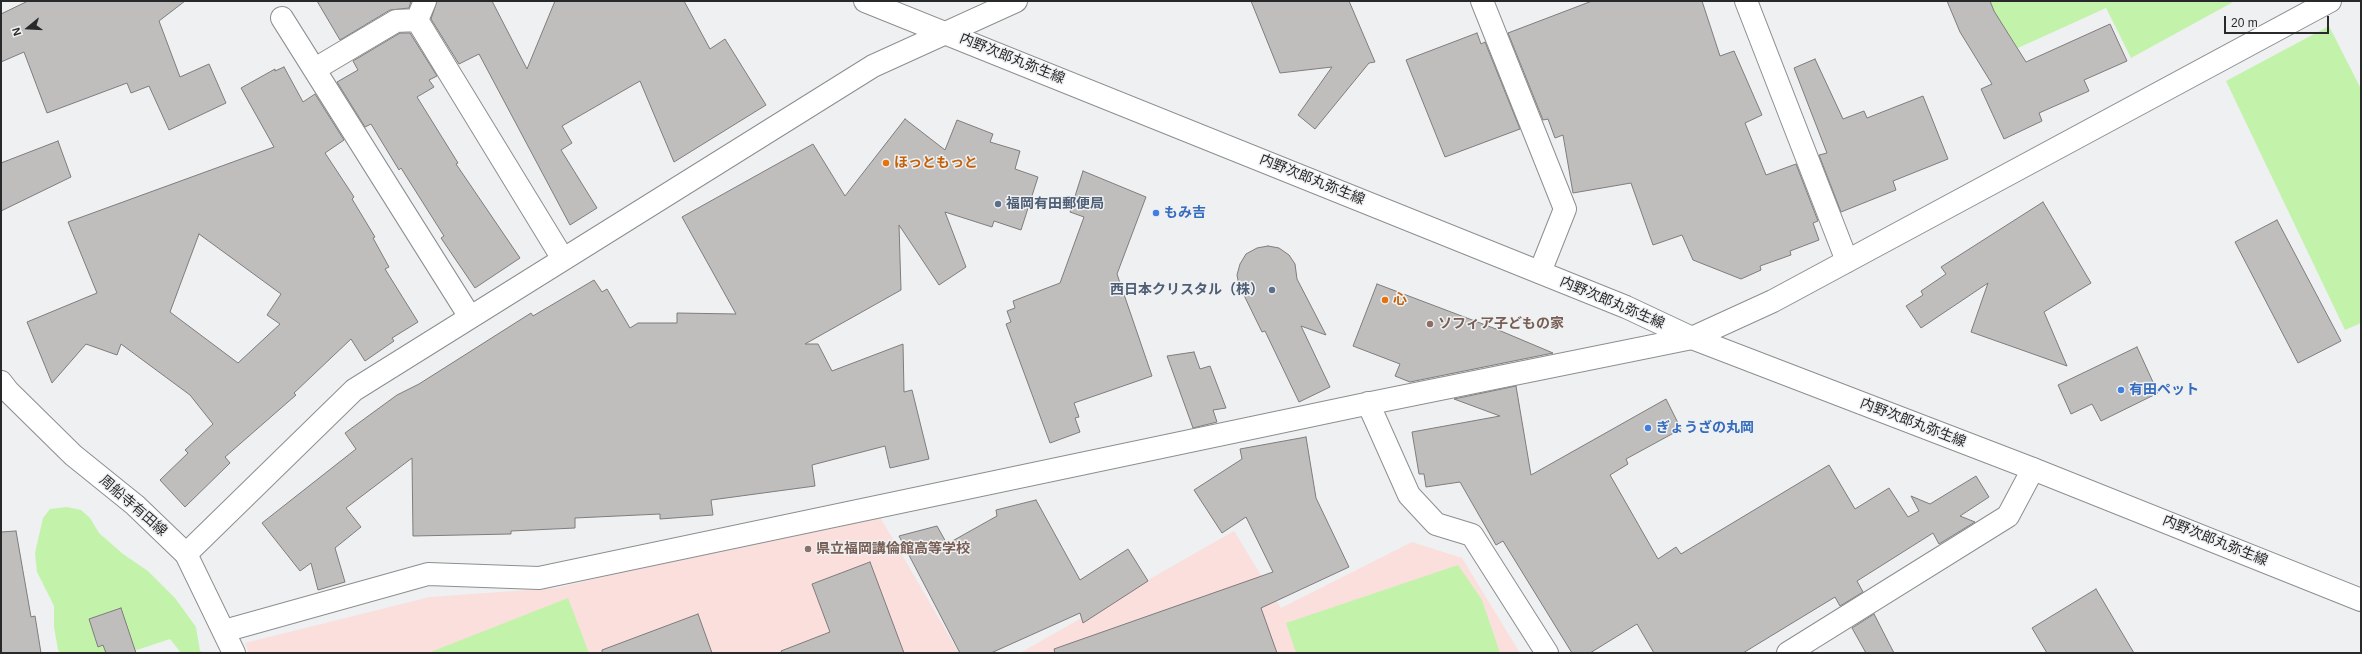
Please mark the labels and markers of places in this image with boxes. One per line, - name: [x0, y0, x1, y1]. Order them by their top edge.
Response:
- place label: ほっともっと: [894, 155, 978, 171]
- marker: ほっともっと: [881, 158, 891, 168]
- place label: 福岡有田郵便局: [1006, 196, 1104, 212]
- marker: 福岡有田郵便局: [993, 199, 1003, 209]
- place label: もみ吉: [1164, 205, 1206, 221]
- marker: もみ吉: [1151, 208, 1161, 218]
- place label: 西日本クリスタル（株）: [1110, 282, 1264, 298]
- marker: 西日本クリスタル（株）: [1267, 285, 1277, 295]
- place label: 心: [1393, 292, 1407, 308]
- marker: 心: [1380, 295, 1390, 305]
- place label: ソフィア子どもの家: [1438, 316, 1564, 332]
- marker: ソフィア子どもの家: [1425, 319, 1435, 329]
- place label: 有田ペット: [2129, 382, 2199, 398]
- marker: 有田ペット: [2116, 385, 2126, 395]
- place label: ぎょうざの丸岡: [1656, 420, 1754, 436]
- marker: ぎょうざの丸岡: [1643, 423, 1653, 433]
- place label: 県立福岡講倫館高等学校: [816, 541, 970, 557]
- marker: 県立福岡講倫館高等学校: [803, 544, 813, 554]

